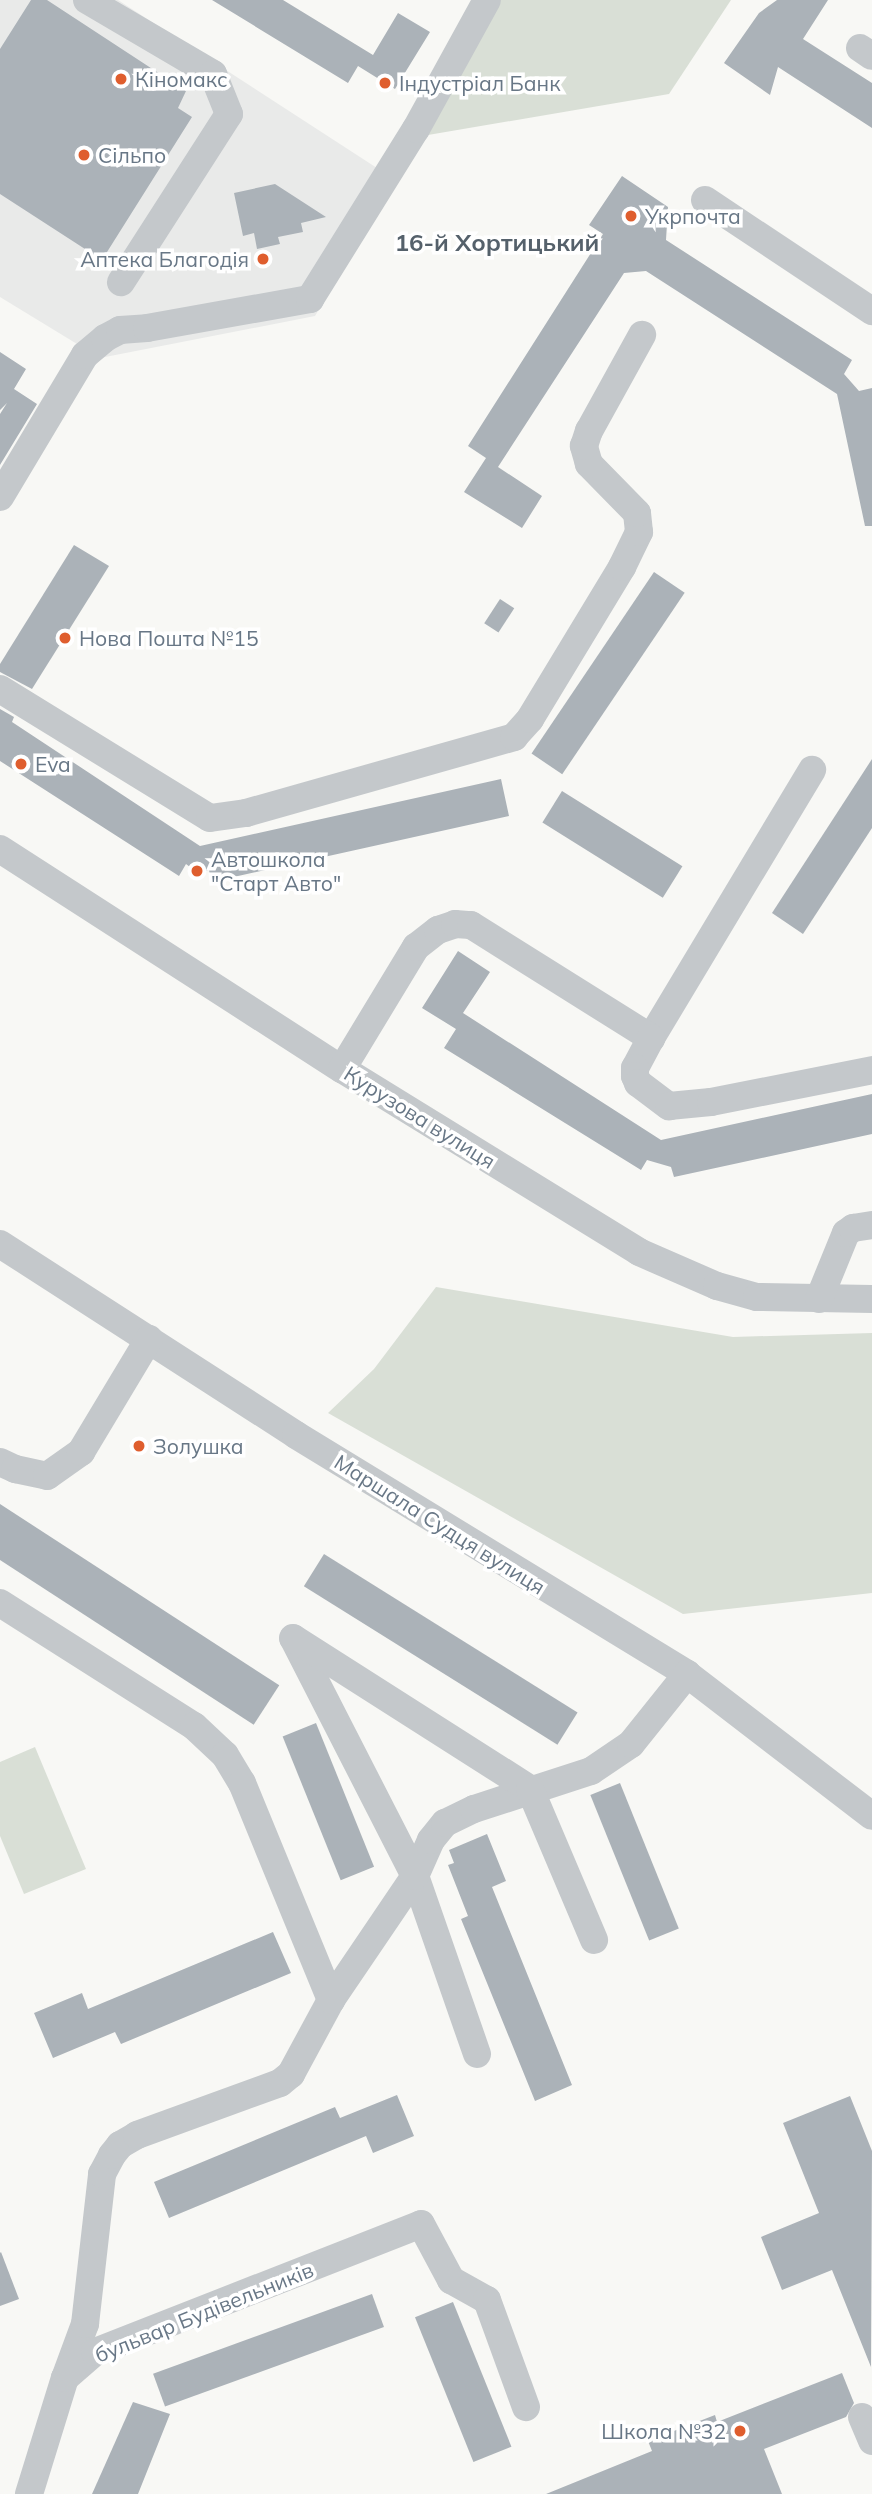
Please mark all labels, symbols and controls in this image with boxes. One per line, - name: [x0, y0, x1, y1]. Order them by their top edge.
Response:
- place label: Кіномакс: [135, 66, 228, 92]
- place label: Iндустрiал Банк: [399, 70, 560, 96]
- marker: Кіномакс: [113, 71, 129, 87]
- marker: Iндустрiал Банк: [377, 75, 393, 91]
- place label: Сільпо: [98, 142, 166, 168]
- marker: Сільпо: [76, 147, 92, 163]
- place label: Укрпочта: [645, 203, 741, 229]
- marker: Укрпочта: [623, 208, 639, 224]
- district label: 16-й Хортицький: [395, 229, 599, 257]
- place label: Аптека Благодiя: [80, 246, 249, 272]
- marker: Аптека Благодiя: [255, 251, 271, 267]
- place label: Нова Пошта №15: [79, 625, 259, 651]
- marker: Нова Пошта №15: [57, 630, 73, 646]
- place label: Eva: [35, 751, 71, 777]
- marker: Eva: [13, 756, 29, 772]
- place label: Автошкола "Старт Авто": [211, 846, 341, 896]
- marker: Автошкола "Старт Авто": [189, 863, 205, 879]
- street label: Курузова вулиця: [340, 1060, 500, 1174]
- place label: Золушка: [153, 1433, 244, 1459]
- marker: Золушка: [131, 1438, 147, 1454]
- street label: Маршала Судця вулиця: [330, 1449, 550, 1599]
- street label: бульвар Будівельників: [91, 2257, 317, 2367]
- place label: Школа №32: [601, 2418, 726, 2444]
- marker: Школа №32: [732, 2423, 748, 2439]

